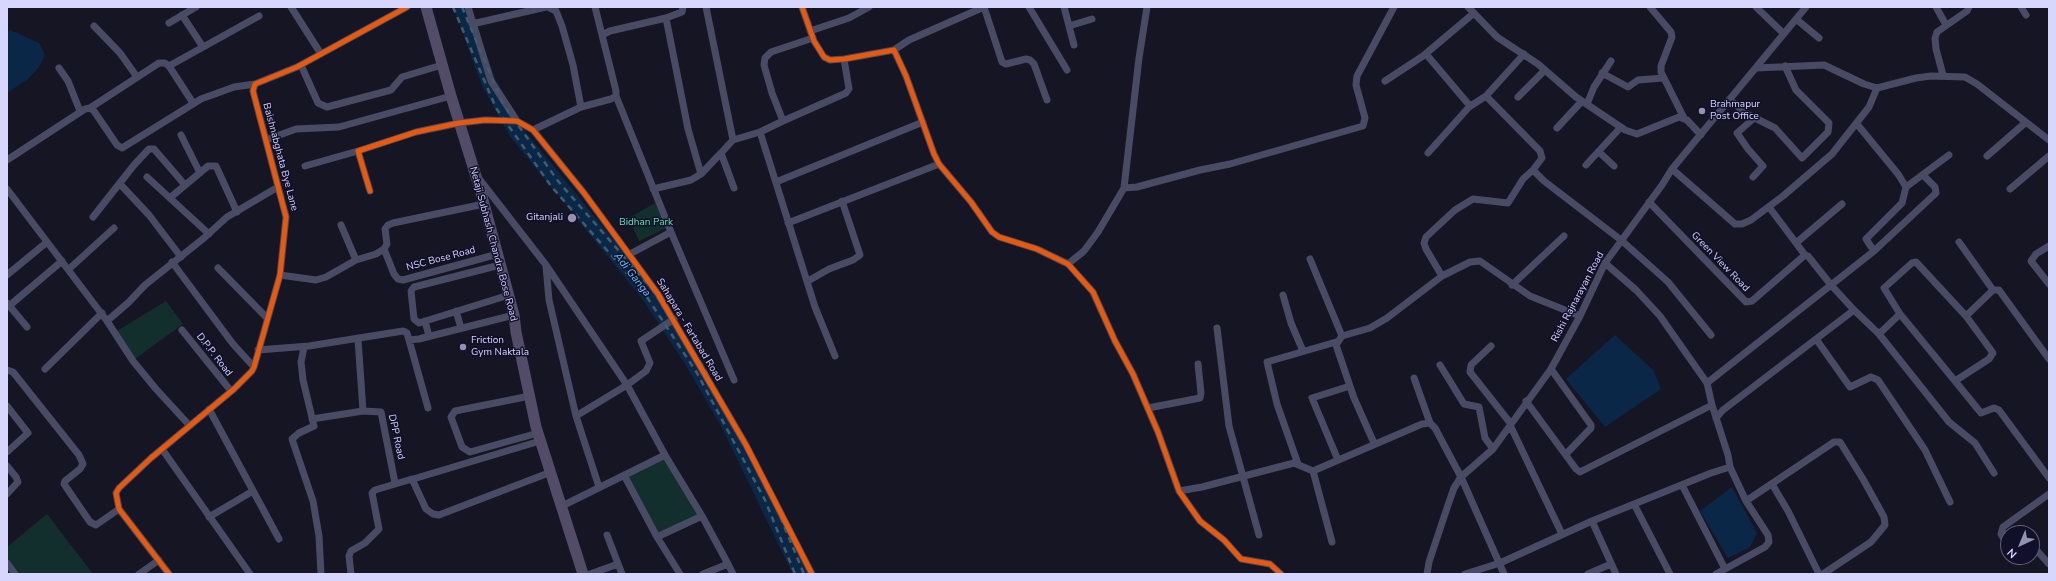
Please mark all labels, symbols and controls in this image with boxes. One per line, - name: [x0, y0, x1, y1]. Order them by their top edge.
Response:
- place label: Brahmapur Post Office: [1710, 99, 1760, 122]
- street label: Baishnabghata Bye Lane: [260, 102, 300, 212]
- marker: Brahmapur Post Office: [1697, 106, 1707, 116]
- street label: Netaji Subhash Chandra Bose Road: [467, 166, 519, 322]
- place label: Gitanjali: [526, 212, 563, 224]
- marker: Gitanjali: [566, 212, 578, 224]
- park label: Bidhan Park: [619, 217, 673, 229]
- street label: Green View Road: [1688, 230, 1752, 294]
- street label: NSC Bose Road: [405, 244, 477, 274]
- water label: Adi Ganga: [611, 250, 653, 300]
- street label: Rishi Rajnarayan Road: [1549, 250, 1607, 344]
- street label: Sahapara - Fartabad Road: [654, 276, 724, 384]
- street label: D.P.P. Road: [193, 331, 235, 379]
- place label: Friction Gym Naktala: [471, 335, 529, 358]
- marker: Friction Gym Naktala: [458, 342, 468, 352]
- street label: DPP Road: [385, 413, 407, 461]
- north arrow: [2000, 525, 2040, 565]
- text: N: [2004, 545, 2020, 562]

